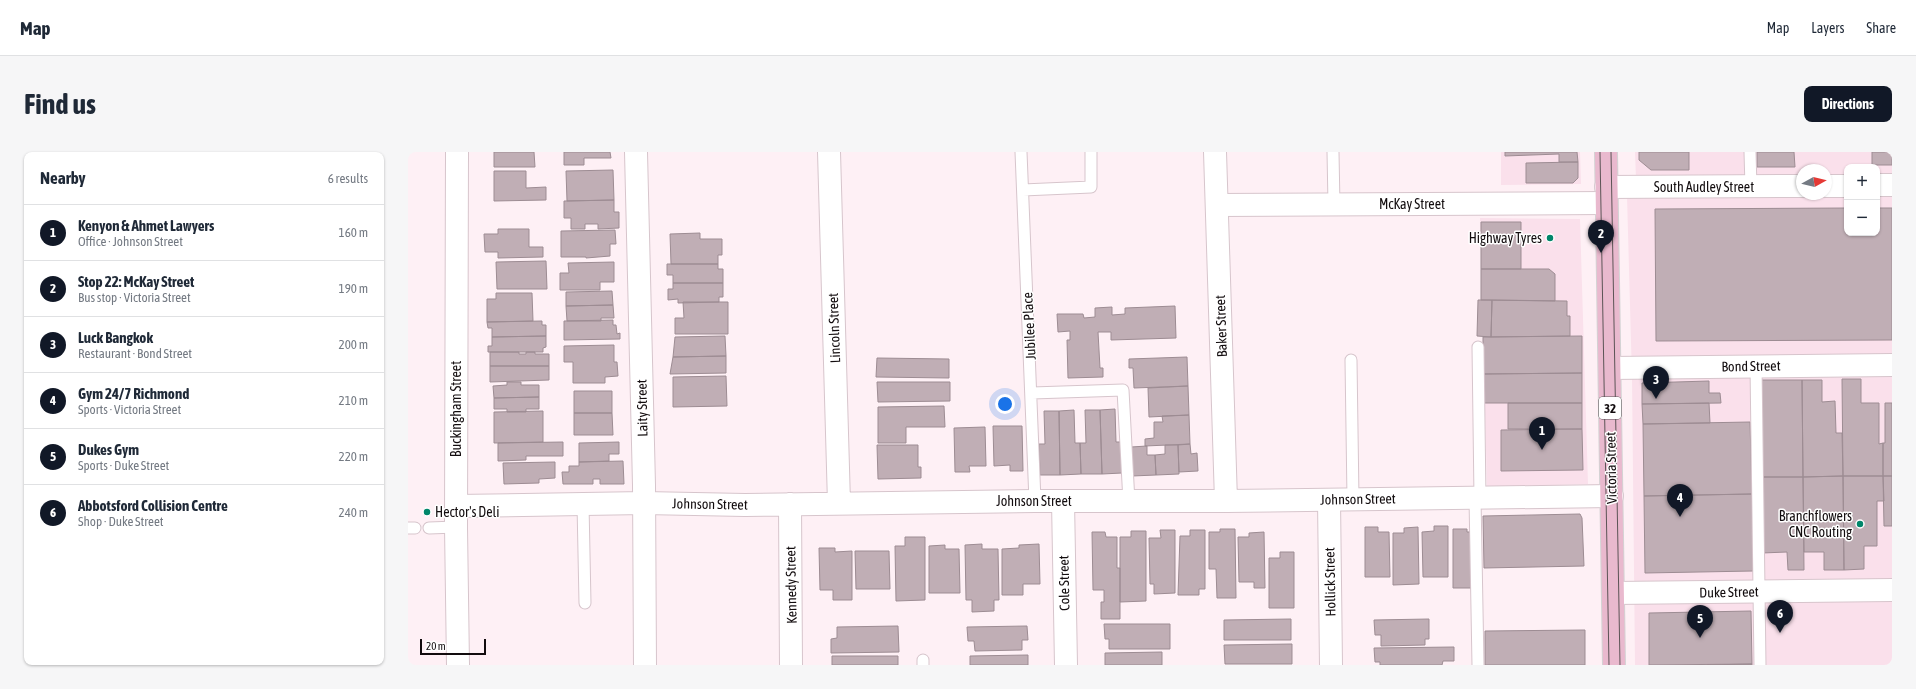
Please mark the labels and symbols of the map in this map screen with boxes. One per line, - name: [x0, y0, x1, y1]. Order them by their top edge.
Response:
- north arrow: [1796, 164, 1832, 200]
- street label: South Audley Street: [1654, 179, 1754, 195]
- street label: McKay Street: [1379, 196, 1445, 212]
- pin: 2: [1588, 220, 1614, 253]
- place label: Highway Tyres: [1469, 230, 1542, 246]
- marker: Highway Tyres: [1545, 233, 1555, 243]
- street label: Jubilee Place: [1019, 292, 1039, 360]
- street label: Lincoln Street: [825, 293, 843, 363]
- street label: Baker Street: [1212, 295, 1230, 357]
- street label: Bond Street: [1721, 357, 1781, 375]
- street label: Buckingham Street: [448, 361, 464, 457]
- pin: 3: [1643, 366, 1669, 399]
- street label: Laity Street: [633, 379, 651, 437]
- your location: [995, 394, 1015, 414]
- road number: 32: [1599, 397, 1621, 419]
- pin: 1: [1529, 417, 1555, 450]
- street label: Victoria Street: [1602, 432, 1620, 504]
- pin: 4: [1667, 484, 1693, 517]
- street label: Johnson Street: [1320, 490, 1396, 508]
- street label: Johnson Street: [996, 493, 1072, 509]
- street label: Johnson Street: [672, 495, 748, 513]
- place label: Hector's Deli: [435, 504, 499, 520]
- marker: Hector's Deli: [422, 507, 432, 517]
- place label: Branchflowers CNC Routing: [1779, 508, 1852, 540]
- marker: Branchflowers CNC Routing: [1855, 519, 1865, 529]
- street label: Kennedy Street: [782, 546, 800, 624]
- street label: Hollick Street: [1321, 547, 1339, 617]
- street label: Cole Street: [1056, 555, 1072, 611]
- street label: Duke Street: [1699, 583, 1759, 601]
- pin: 6: [1767, 600, 1793, 633]
- pin: 5: [1687, 605, 1713, 638]
- scale bar: [420, 637, 486, 656]

